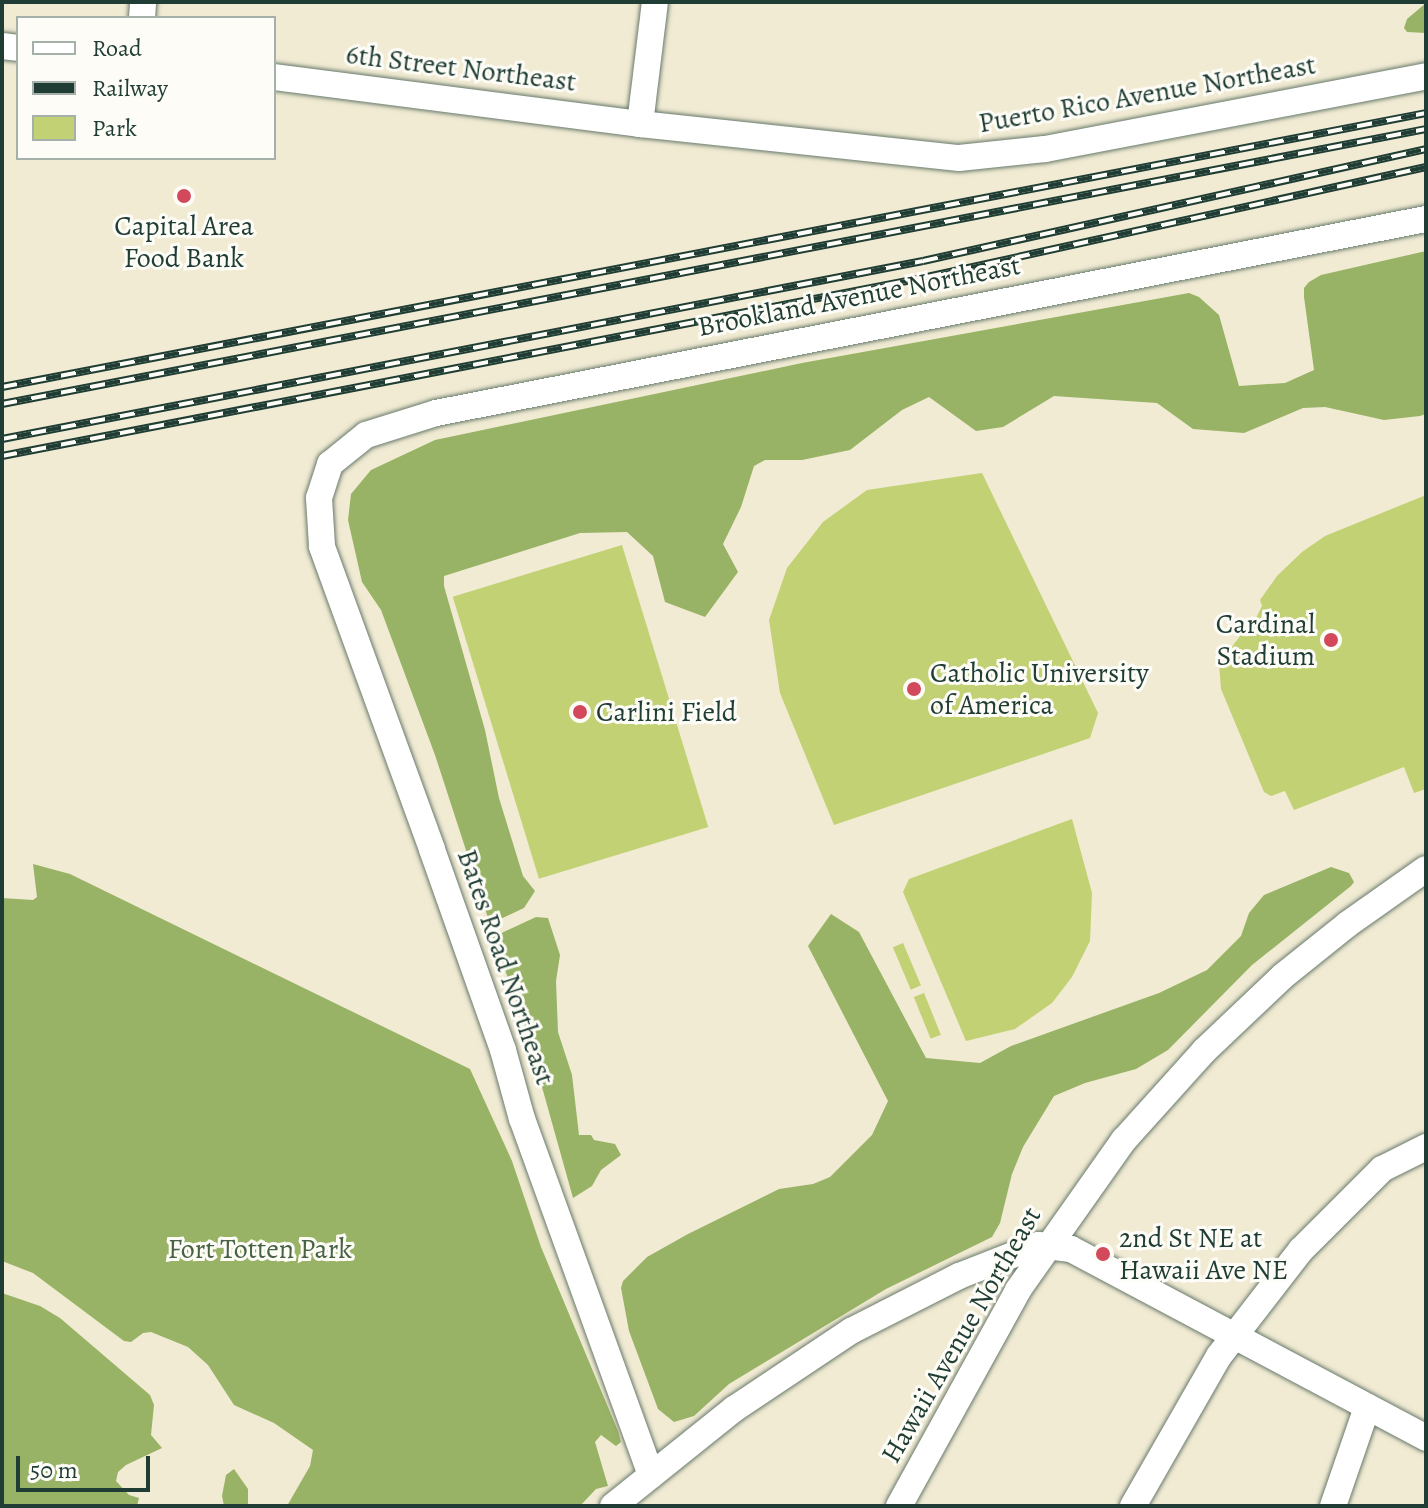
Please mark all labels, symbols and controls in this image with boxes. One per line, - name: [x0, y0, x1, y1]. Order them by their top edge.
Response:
- legend: [16, 16, 276, 160]
- text: Road: [92, 32, 142, 64]
- street label: 6th Street Northeast: [344, 37, 578, 99]
- street label: Puerto Rico Avenue Northeast: [976, 48, 1318, 140]
- text: Railway: [92, 72, 168, 104]
- text: Park: [92, 112, 137, 144]
- marker: Capital Area Food Bank: [175, 187, 193, 205]
- place label: Capital Area Food Bank: [114, 209, 254, 275]
- street label: Brookland Avenue Northeast: [695, 248, 1023, 344]
- place label: Cardinal Stadium: [1216, 607, 1315, 673]
- marker: Cardinal Stadium: [1322, 631, 1340, 649]
- place label: Catholic University of America: [930, 656, 1149, 722]
- marker: Catholic University of America: [905, 680, 923, 698]
- place label: Carlini Field: [596, 695, 737, 729]
- marker: Carlini Field: [571, 703, 589, 721]
- street label: Bates Road Northeast: [450, 845, 562, 1089]
- street label: Hawaii Avenue Northeast: [874, 1201, 1048, 1469]
- place label: 2nd St NE at Hawaii Ave NE: [1119, 1221, 1288, 1287]
- park label: Fort Totten Park: [168, 1232, 352, 1266]
- marker: 2nd St NE at Hawaii Ave NE: [1094, 1245, 1112, 1263]
- scale bar: [20, 1440, 154, 1490]
- text: 50 m: [30, 1454, 78, 1486]

